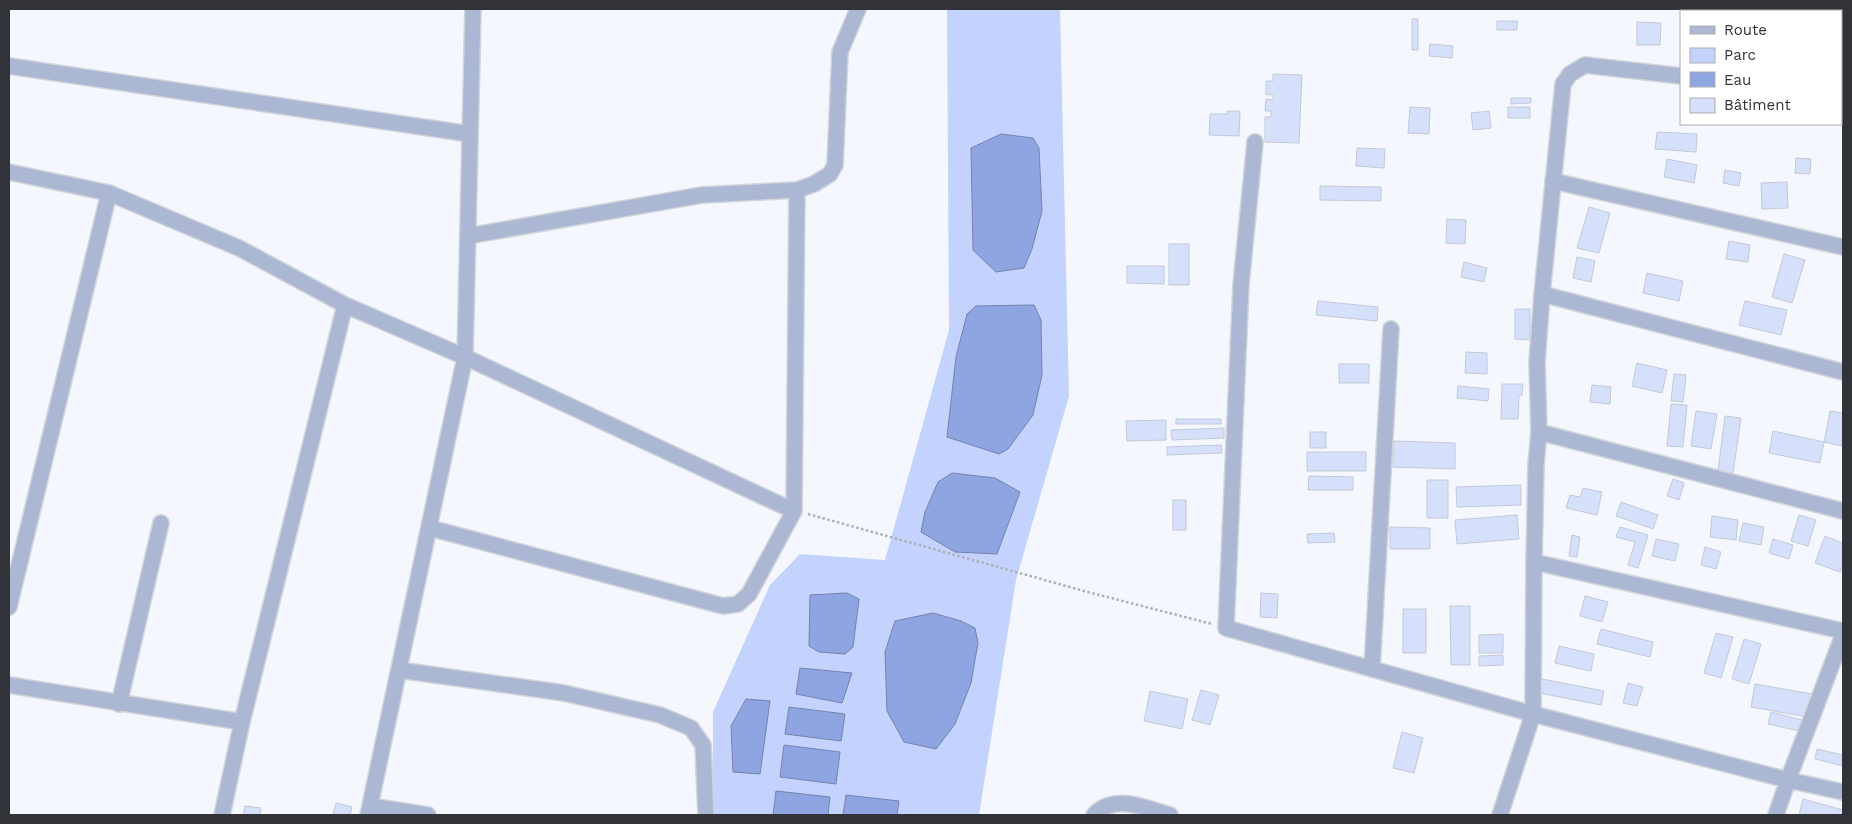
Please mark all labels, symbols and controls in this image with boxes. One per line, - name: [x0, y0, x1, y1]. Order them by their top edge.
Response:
- legend: [1680, 10, 1842, 125]
- text: Route: [1724, 21, 1767, 39]
- text: Parc: [1724, 46, 1756, 64]
- text: Eau: [1724, 71, 1751, 89]
- text: Bâtiment: [1724, 96, 1791, 114]

